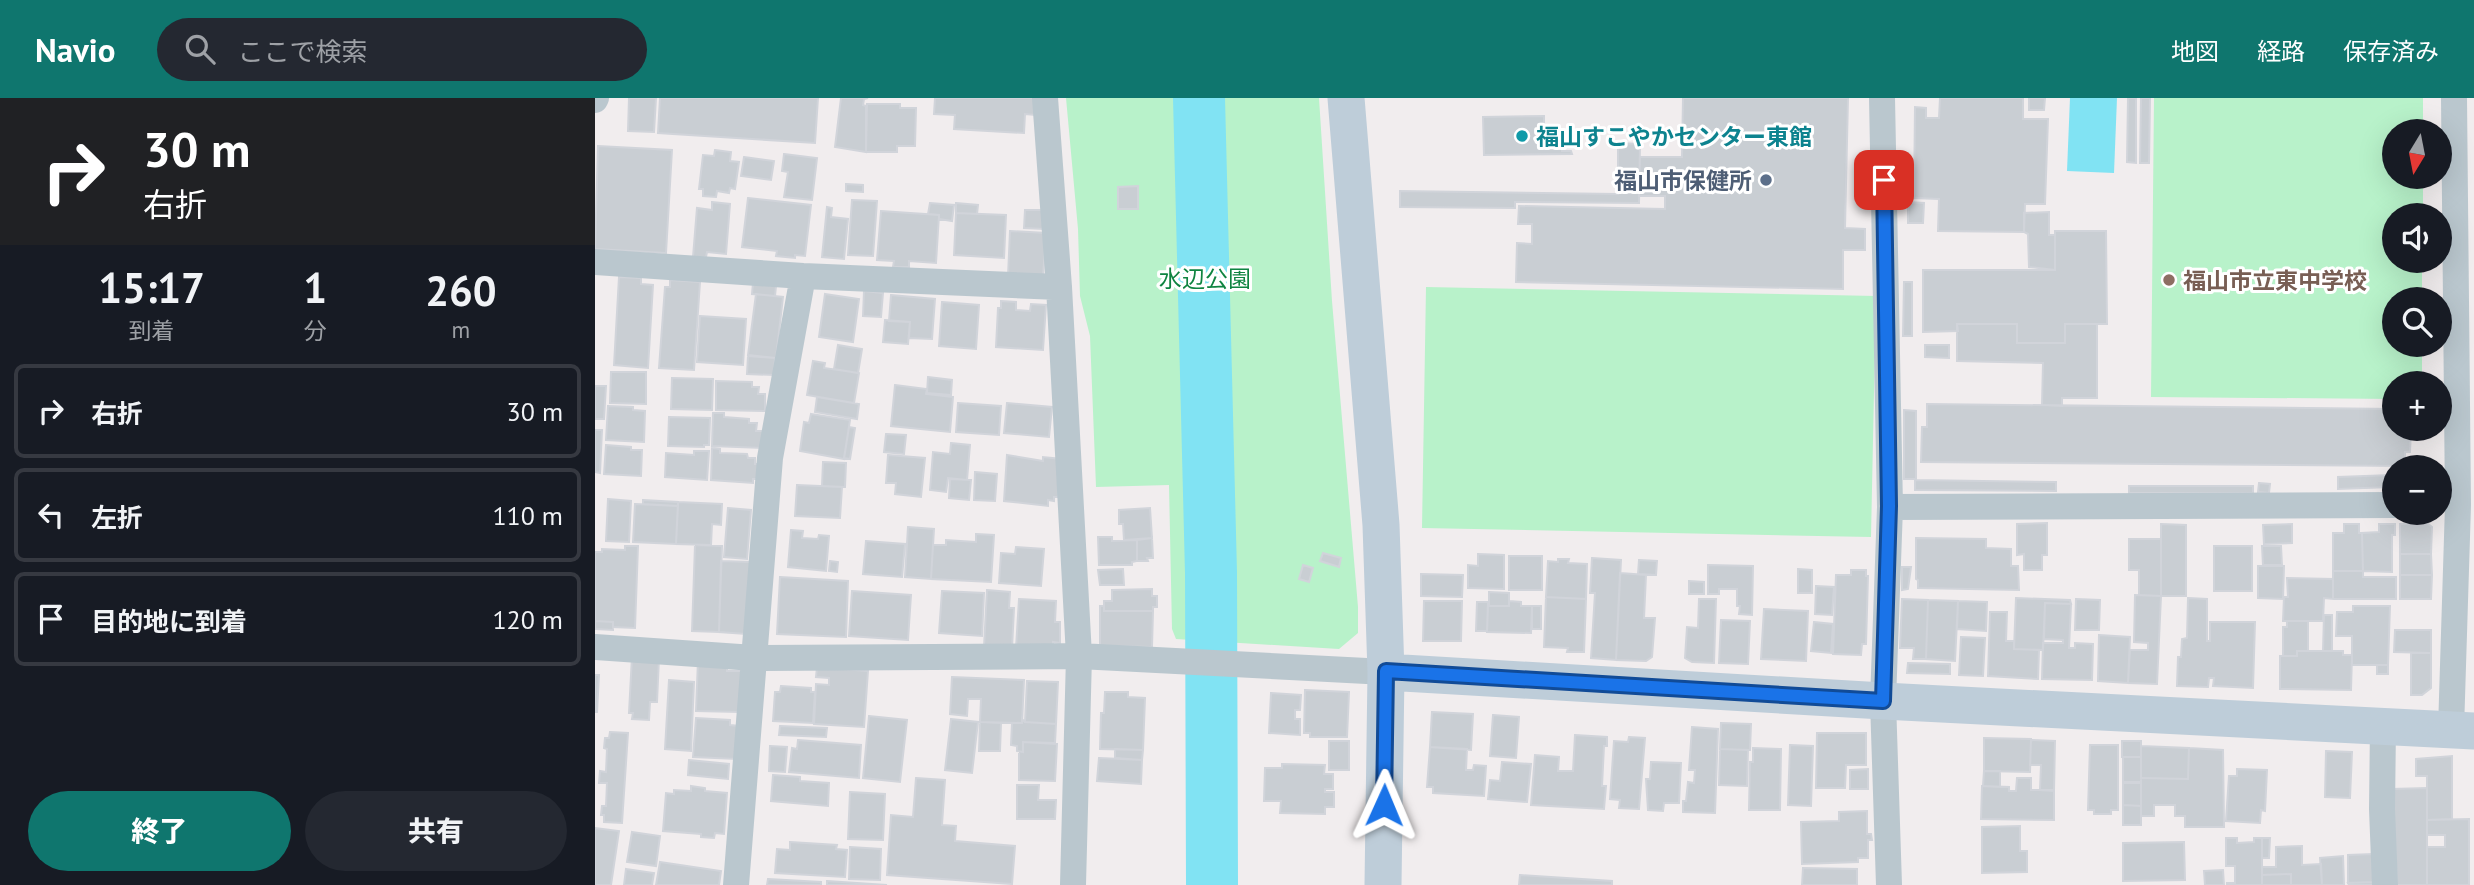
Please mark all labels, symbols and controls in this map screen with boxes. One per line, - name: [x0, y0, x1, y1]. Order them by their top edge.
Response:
- search box: [157, 18, 647, 81]
- text: Navio: [35, 28, 115, 71]
- icon: search: [181, 30, 219, 68]
- text: ここで検索: [237, 35, 367, 68]
- text: 地図: [2171, 36, 2219, 67]
- text: 経路: [2257, 36, 2305, 67]
- text: 保存済み: [2343, 36, 2439, 67]
- text: 30 m: [143, 117, 250, 181]
- north arrow: [2382, 119, 2452, 189]
- map controls: [2382, 119, 2452, 525]
- place label: 福山すこやかセンター東館: [1536, 122, 1812, 151]
- icon: right: [28, 126, 119, 217]
- marker: 福山すこやかセンター東館: [1514, 128, 1530, 144]
- pin: [1854, 150, 1914, 210]
- icon: arrive: [1865, 161, 1903, 199]
- place label: 福山市保健所: [1614, 166, 1752, 195]
- marker: 福山市保健所: [1758, 172, 1774, 188]
- text: 右折: [143, 183, 207, 225]
- button: sound: [2382, 203, 2452, 273]
- text: 15:17: [98, 260, 205, 315]
- text: 1: [303, 260, 327, 315]
- text: 260: [425, 263, 497, 318]
- park label: 水辺公園: [1159, 264, 1251, 293]
- place label: 福山市立東中学校: [2183, 266, 2367, 295]
- marker: 福山市立東中学校: [2161, 272, 2177, 288]
- button: search: [2382, 287, 2452, 357]
- text: m: [452, 315, 470, 344]
- text: 到着: [129, 316, 175, 345]
- text: 分: [304, 316, 327, 345]
- button: +: [2382, 371, 2452, 441]
- icon: right: [32, 392, 70, 430]
- text: 30 m: [507, 395, 563, 428]
- text: 右折: [91, 397, 143, 430]
- button: −: [2382, 455, 2452, 525]
- icon: left: [32, 496, 70, 534]
- text: 110 m: [492, 499, 563, 532]
- text: 左折: [91, 501, 143, 534]
- icon: arrive: [32, 600, 70, 638]
- text: 120 m: [492, 603, 563, 636]
- text: 目的地に到着: [91, 605, 247, 638]
- position arrow: [1347, 768, 1421, 842]
- button: 終了: [28, 791, 291, 871]
- button: 共有: [305, 791, 567, 871]

